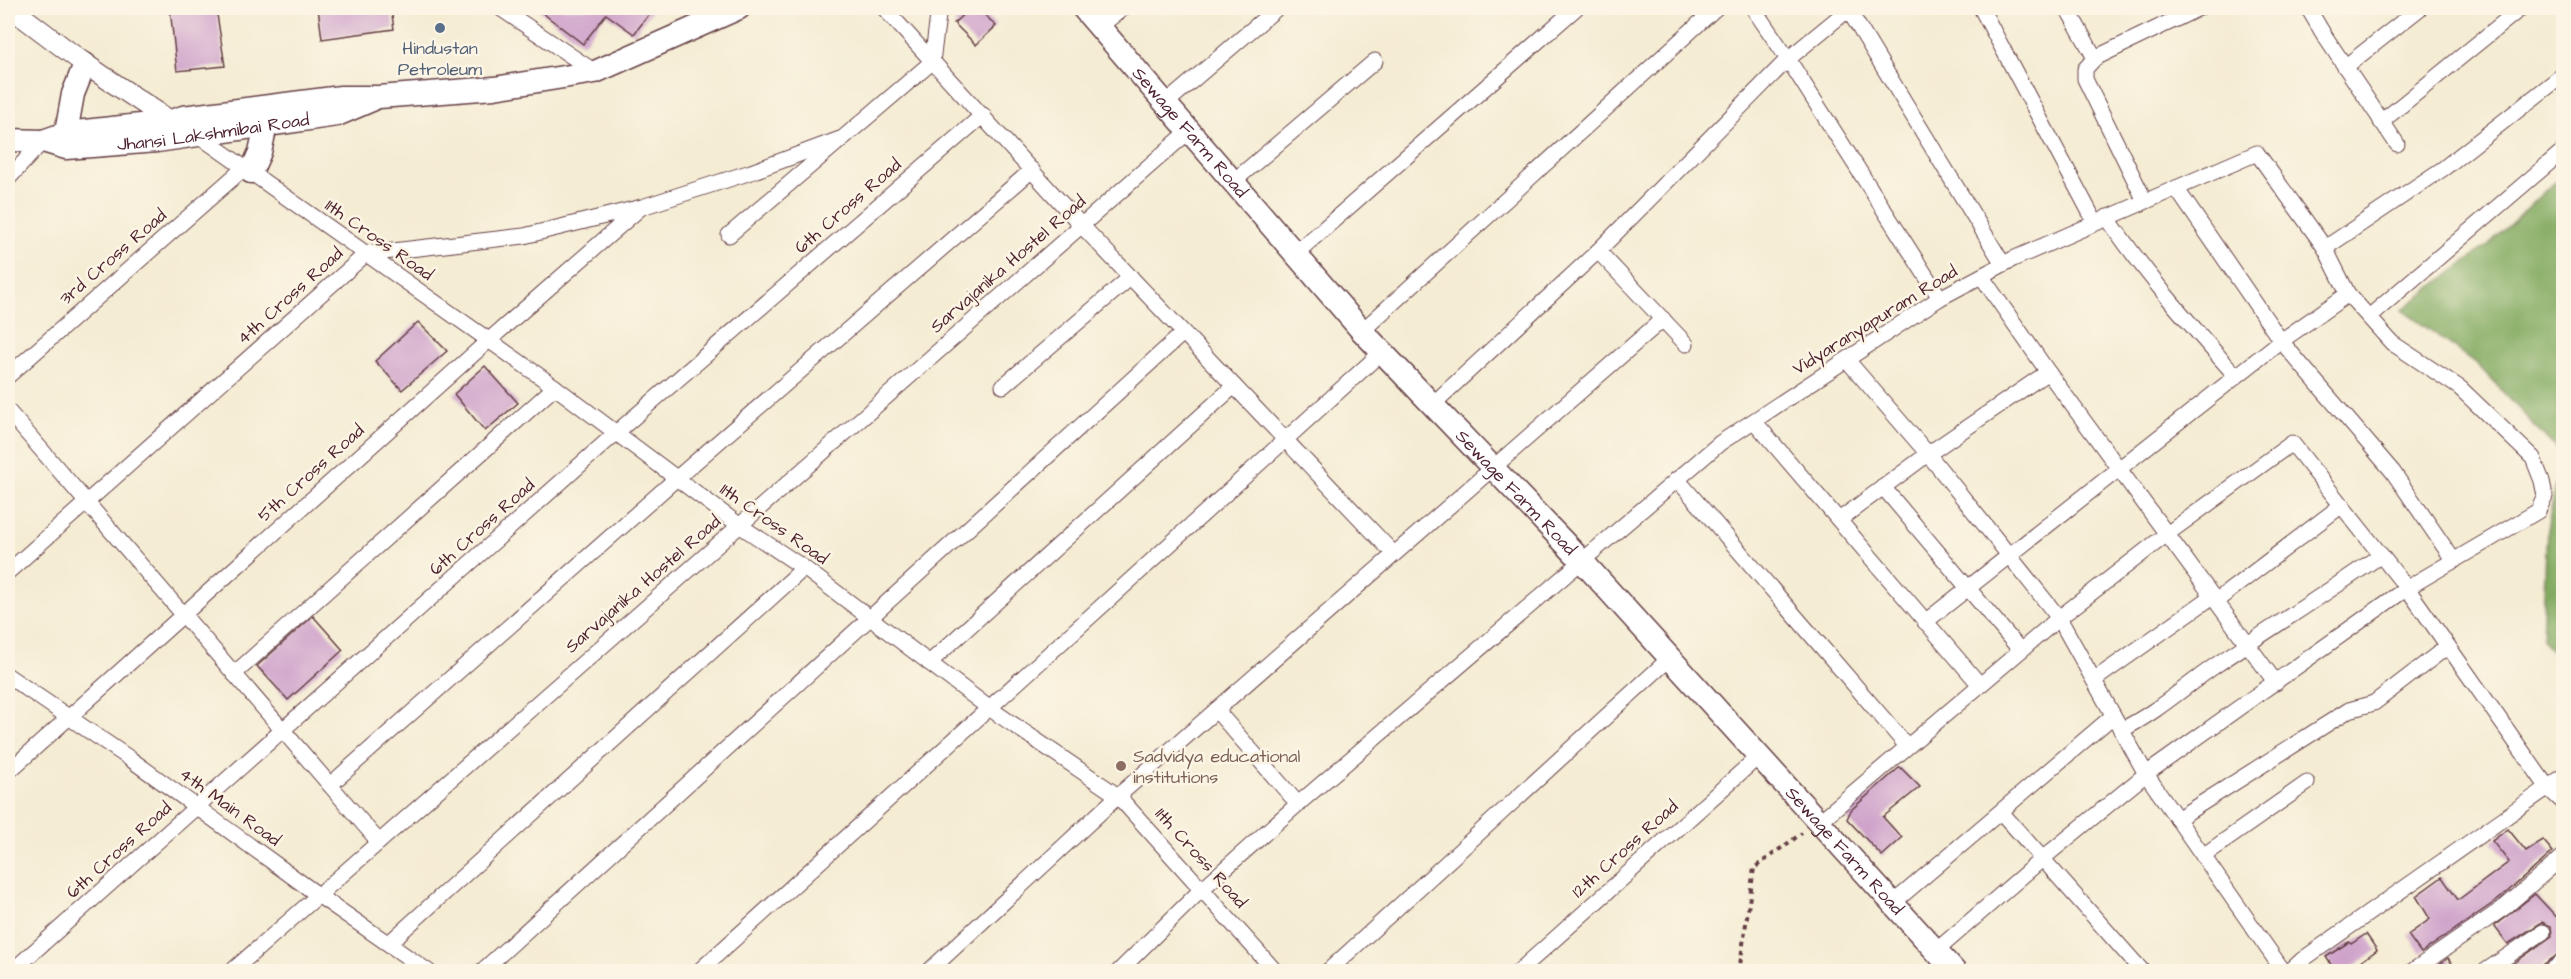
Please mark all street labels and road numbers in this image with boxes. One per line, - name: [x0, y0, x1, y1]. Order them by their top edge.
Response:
- street label: Sewage Farm Road: [1127, 61, 1254, 203]
- street label: Jhansi Lakshmibai Road: [116, 107, 311, 157]
- street label: 6th Cross Road: [789, 153, 907, 259]
- street label: Sarvajanika Hostel Road: [925, 189, 1091, 339]
- street label: 11th Cross Road: [320, 193, 438, 287]
- street label: 3rd Cross Road: [54, 203, 172, 311]
- street label: 4th Cross Road: [231, 242, 349, 350]
- street label: Vidyaranyapuram Road: [1788, 259, 1963, 382]
- street label: 5th Cross Road: [252, 418, 370, 528]
- street label: Sewage Farm Road: [1450, 424, 1583, 561]
- street label: 6th Cross Road: [424, 473, 540, 581]
- street label: 11th Cross Road: [715, 477, 833, 571]
- street label: Sarvajanika Hostel Road: [560, 509, 726, 659]
- street label: 4th Main Road: [174, 762, 286, 852]
- street label: Sewage Farm Road: [1780, 781, 1910, 920]
- street label: 12th Cross Road: [1566, 794, 1684, 904]
- street label: 6th Cross Road: [61, 796, 177, 904]
- street label: 11th Cross Road: [1149, 802, 1253, 914]

